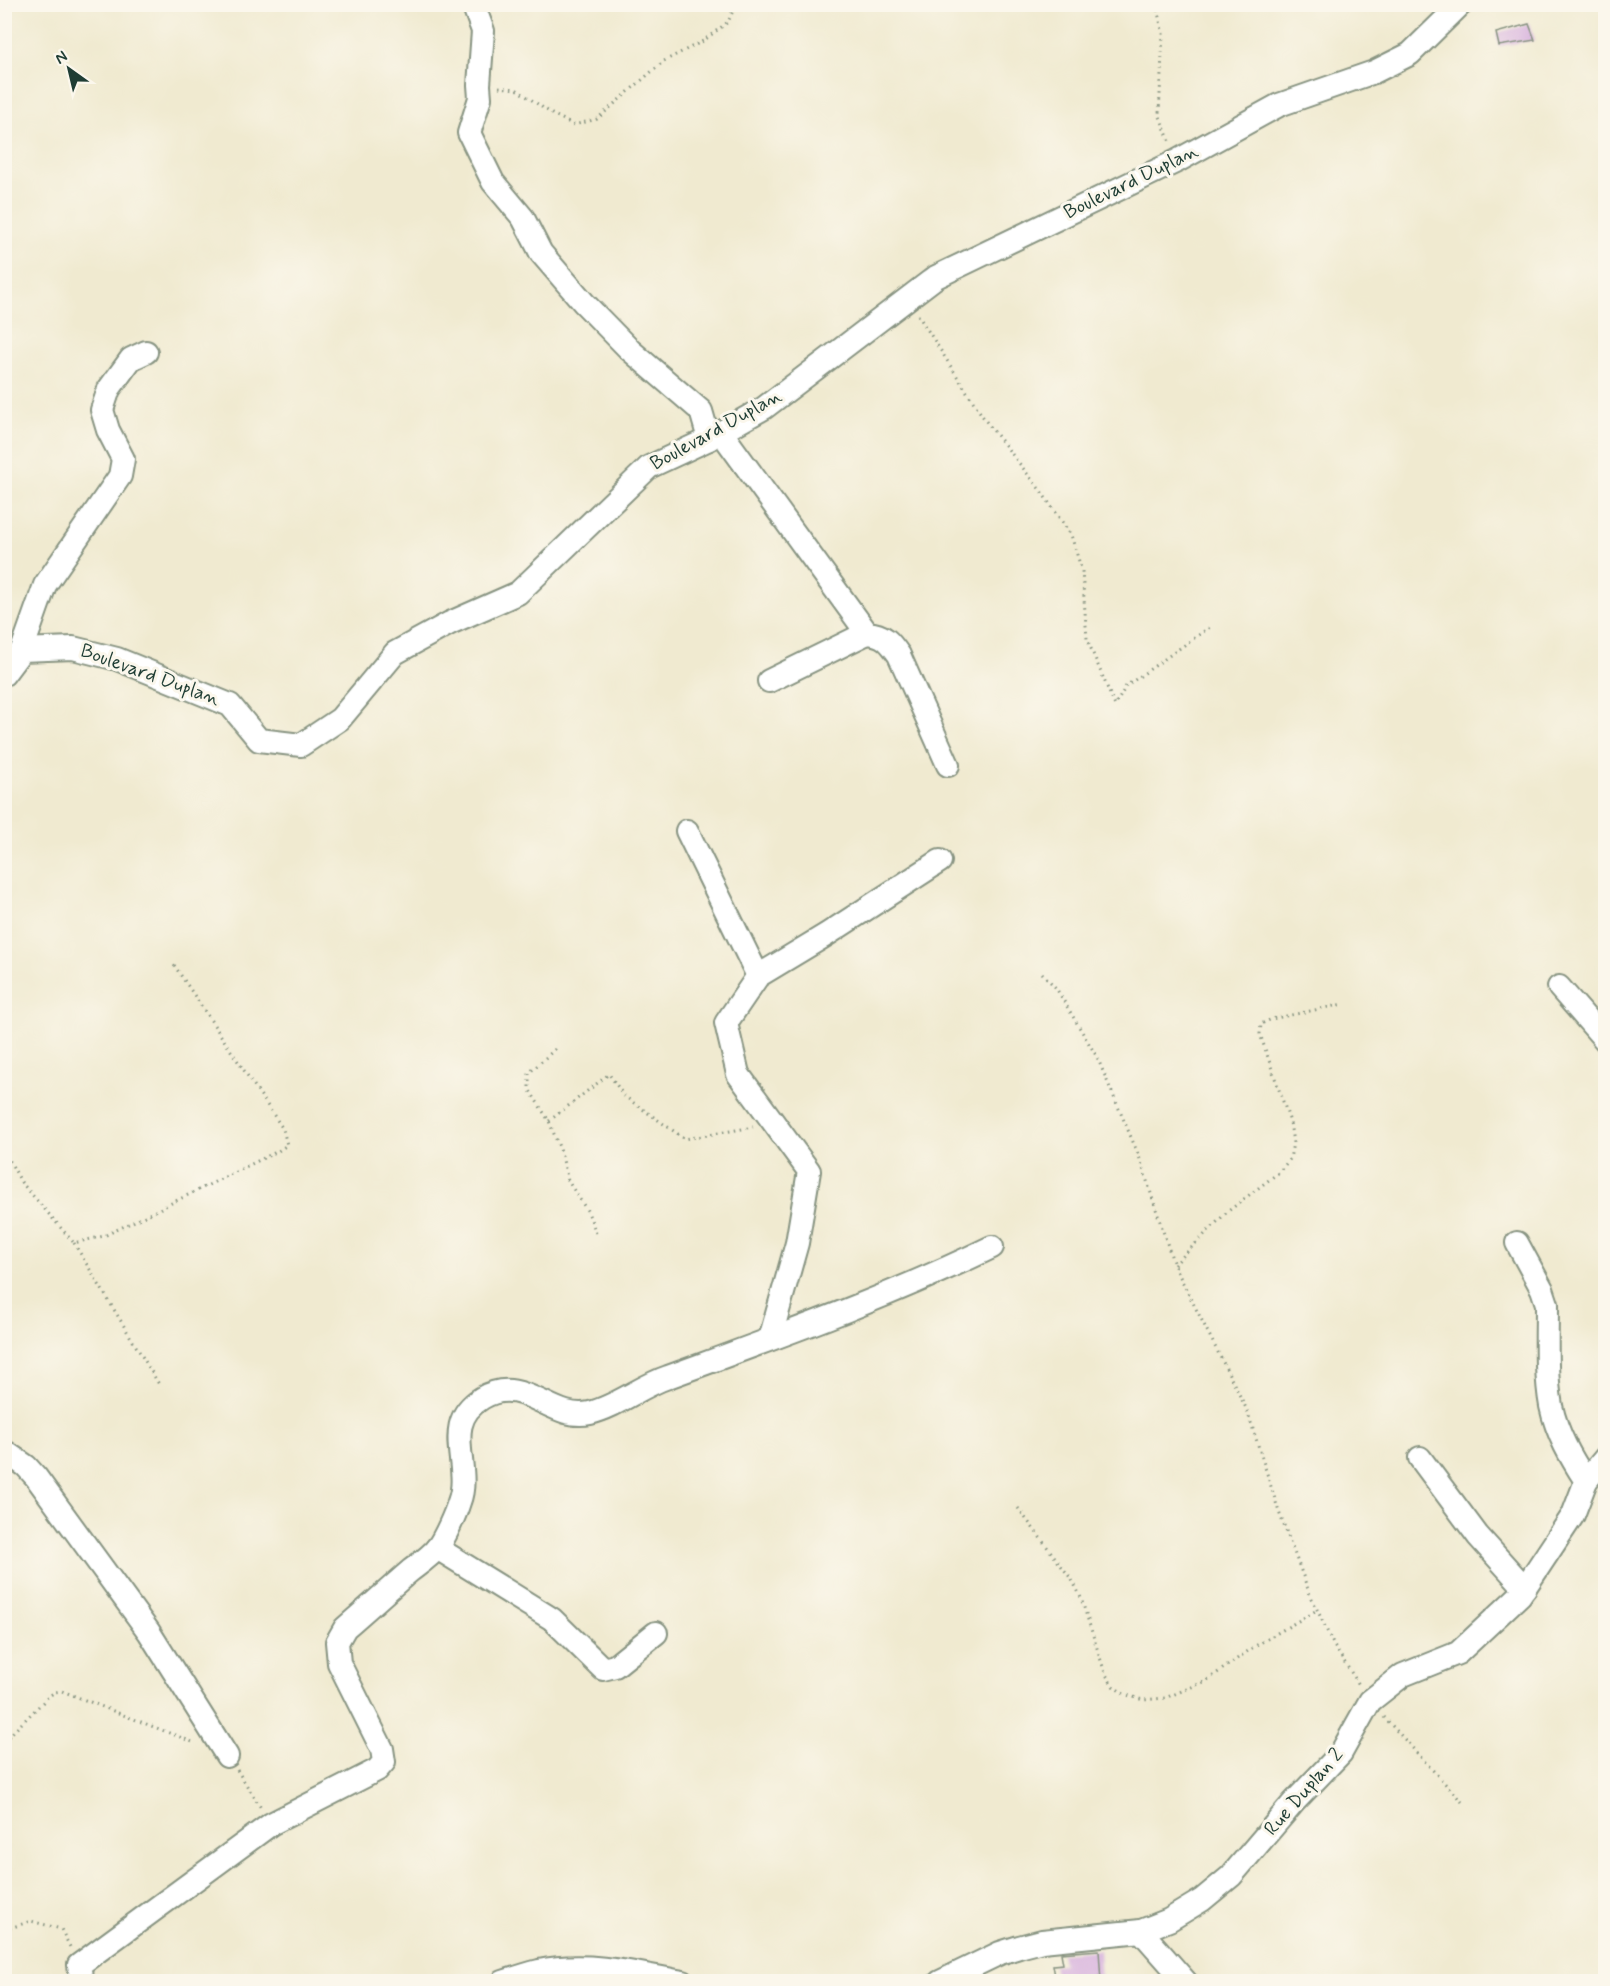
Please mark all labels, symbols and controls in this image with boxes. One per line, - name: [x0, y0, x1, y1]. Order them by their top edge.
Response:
- north arrow: [39, 39, 99, 99]
- text: N: [51, 46, 72, 69]
- street label: Boulevard Duplan: [1059, 138, 1203, 226]
- street label: Boulevard Duplan: [645, 383, 787, 477]
- street label: Boulevard Duplan: [77, 637, 224, 713]
- street label: Rue Duplan 2: [1258, 1742, 1350, 1842]

